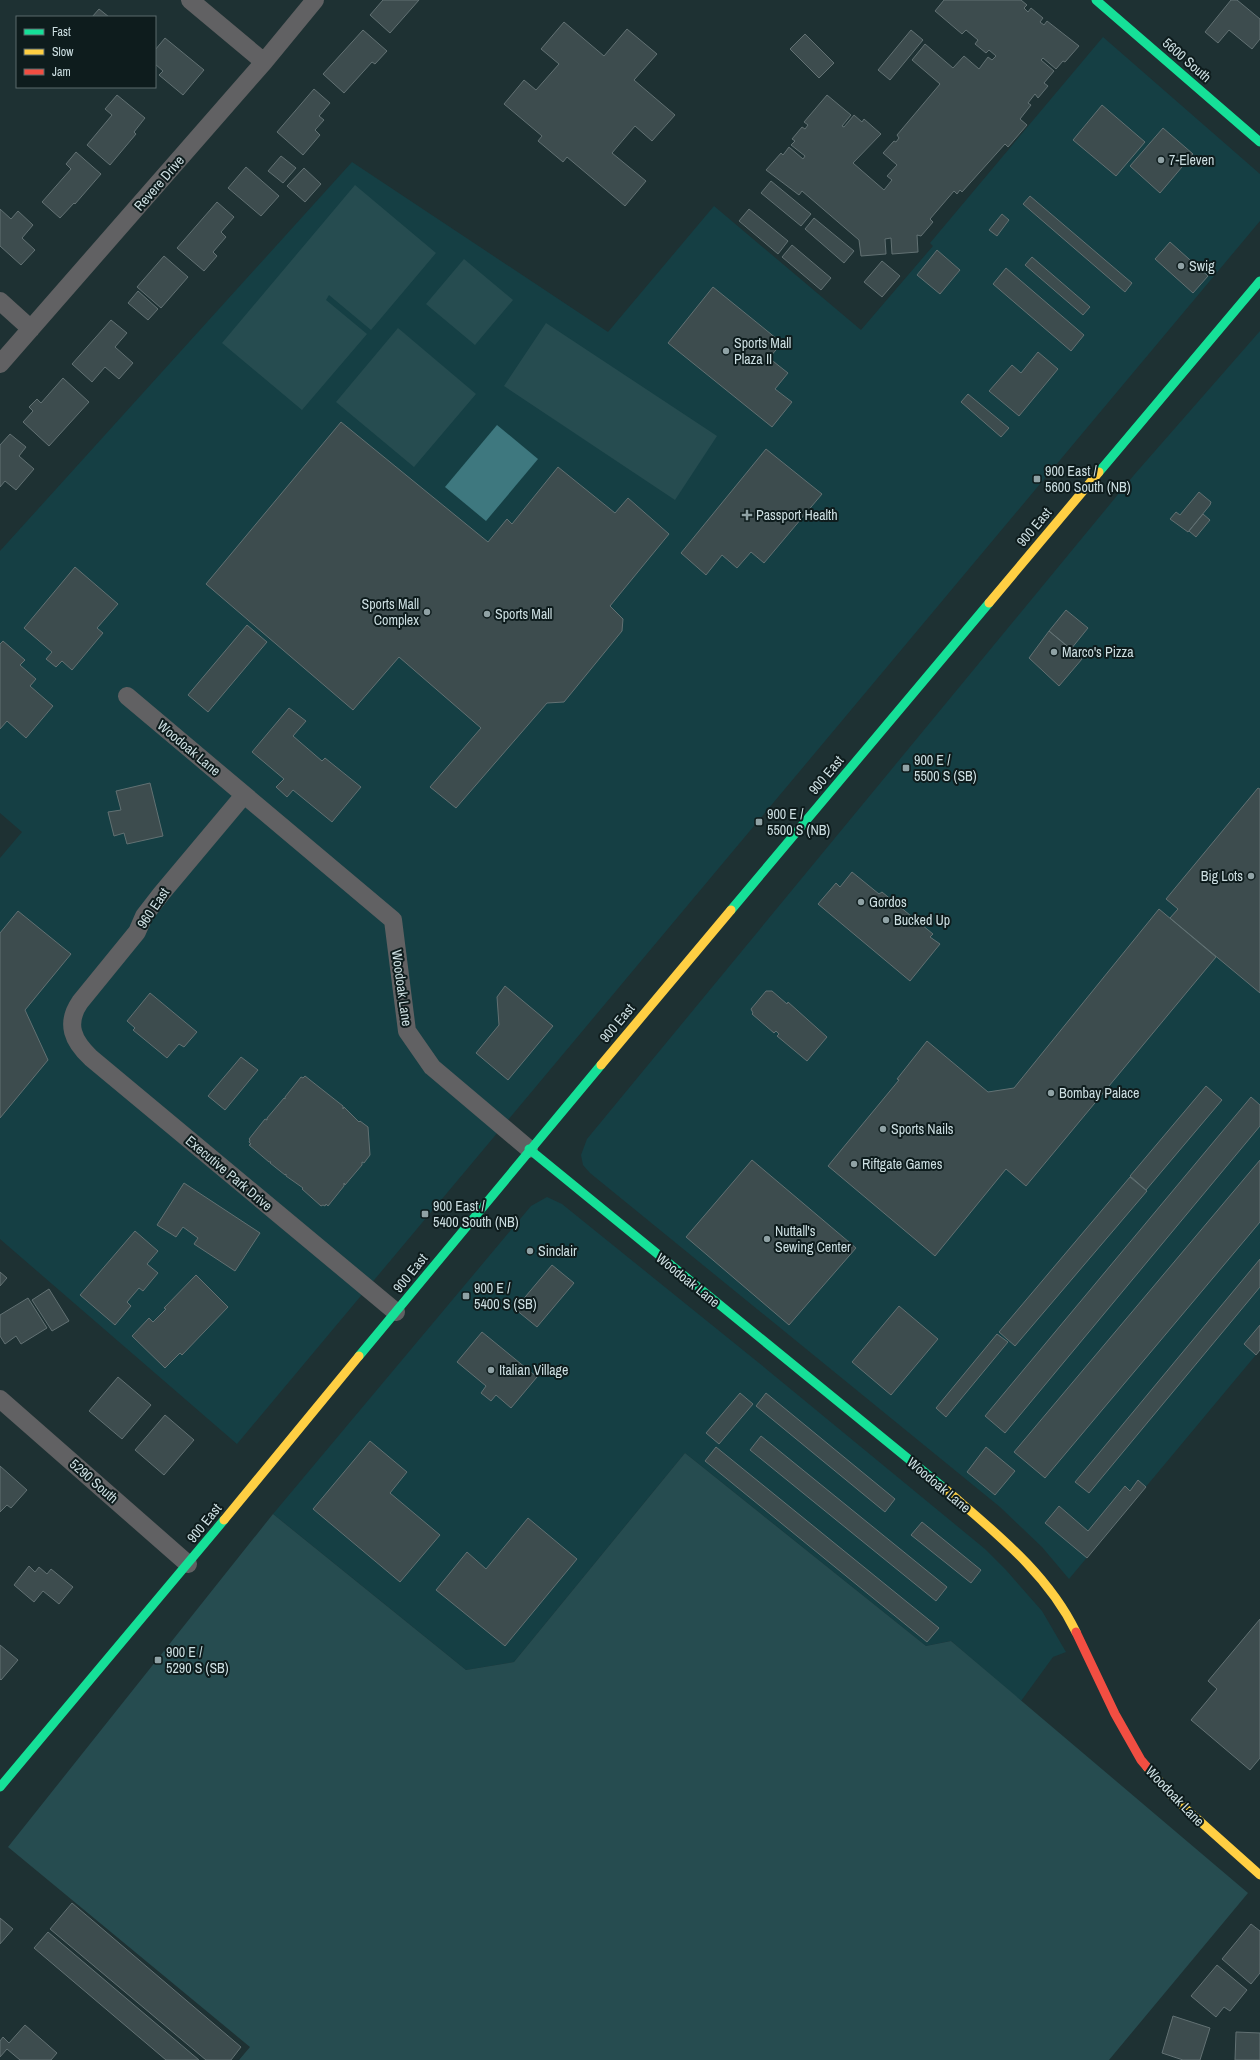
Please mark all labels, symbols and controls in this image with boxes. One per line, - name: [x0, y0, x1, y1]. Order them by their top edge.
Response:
- legend: [16, 16, 156, 88]
- text: Fast: [52, 24, 71, 40]
- street label: 5600 South: [1159, 34, 1215, 86]
- text: Slow: [52, 44, 74, 60]
- text: Jam: [52, 64, 71, 80]
- place label: 7-Eleven: [1169, 151, 1214, 169]
- street label: Revere Drive: [130, 152, 188, 214]
- marker: 7-Eleven: [1156, 155, 1166, 165]
- place label: Swig: [1189, 257, 1215, 275]
- marker: Swig: [1176, 261, 1186, 271]
- place label: Sports Mall Plaza II: [734, 334, 791, 368]
- marker: Sports Mall Plaza II: [721, 346, 731, 356]
- place label: 900 East / 5600 South (NB): [1045, 462, 1131, 496]
- marker: 900 East / 5600 South (NB): [1032, 474, 1042, 484]
- street label: 900 East: [1013, 504, 1055, 550]
- place label: Passport Health: [756, 506, 838, 524]
- marker: Passport Health: [741, 509, 753, 521]
- place label: Sports Mall Complex: [362, 595, 419, 629]
- place label: Sports Mall: [495, 605, 552, 623]
- marker: Sports Mall Complex: [422, 607, 432, 617]
- marker: Sports Mall: [482, 609, 492, 619]
- place label: Marco's Pizza: [1062, 643, 1134, 661]
- marker: Marco's Pizza: [1049, 647, 1059, 657]
- street label: Woodoak Lane: [154, 716, 224, 780]
- place label: 900 E / 5500 S (SB): [914, 751, 977, 785]
- street label: 900 East: [805, 752, 847, 798]
- marker: 900 E / 5500 S (SB): [901, 763, 911, 773]
- place label: 900 E / 5500 S (NB): [767, 805, 830, 839]
- marker: 900 E / 5500 S (NB): [754, 817, 764, 827]
- place label: Big Lots: [1201, 867, 1243, 885]
- marker: Big Lots: [1246, 871, 1256, 881]
- street label: 960 East: [133, 884, 173, 932]
- place label: Gordos: [869, 893, 907, 911]
- marker: Gordos: [856, 897, 866, 907]
- place label: Bucked Up: [894, 911, 950, 929]
- marker: Bucked Up: [881, 915, 891, 925]
- street label: Woodoak Lane: [388, 949, 416, 1027]
- street label: 900 East: [596, 1000, 638, 1046]
- place label: Bombay Palace: [1059, 1084, 1139, 1102]
- marker: Bombay Palace: [1046, 1088, 1056, 1098]
- place label: Sports Nails: [891, 1120, 954, 1138]
- marker: Sports Nails: [878, 1124, 888, 1134]
- street label: Executive Park Drive: [182, 1131, 276, 1215]
- place label: Riftgate Games: [862, 1155, 943, 1173]
- marker: Riftgate Games: [849, 1159, 859, 1169]
- place label: 900 East / 5400 South (NB): [433, 1197, 519, 1231]
- marker: 900 East / 5400 South (NB): [420, 1209, 430, 1219]
- place label: Nuttall's Sewing Center: [775, 1222, 851, 1256]
- marker: Nuttall's Sewing Center: [762, 1234, 772, 1244]
- place label: Sinclair: [538, 1242, 577, 1260]
- marker: Sinclair: [525, 1246, 535, 1256]
- street label: Woodoak Lane: [652, 1249, 724, 1311]
- street label: 900 East: [389, 1250, 431, 1296]
- place label: 900 E / 5400 S (SB): [474, 1279, 537, 1313]
- marker: 900 E / 5400 S (SB): [461, 1291, 471, 1301]
- place label: Italian Village: [499, 1361, 568, 1379]
- marker: Italian Village: [486, 1365, 496, 1375]
- street label: Woodoak Lane: [904, 1453, 974, 1517]
- street label: 5290 South: [66, 1455, 122, 1507]
- street label: 900 East: [183, 1500, 225, 1546]
- place label: 900 E / 5290 S (SB): [166, 1643, 229, 1677]
- marker: 900 E / 5290 S (SB): [153, 1655, 163, 1665]
- street label: Woodoak Lane: [1142, 1762, 1208, 1830]

